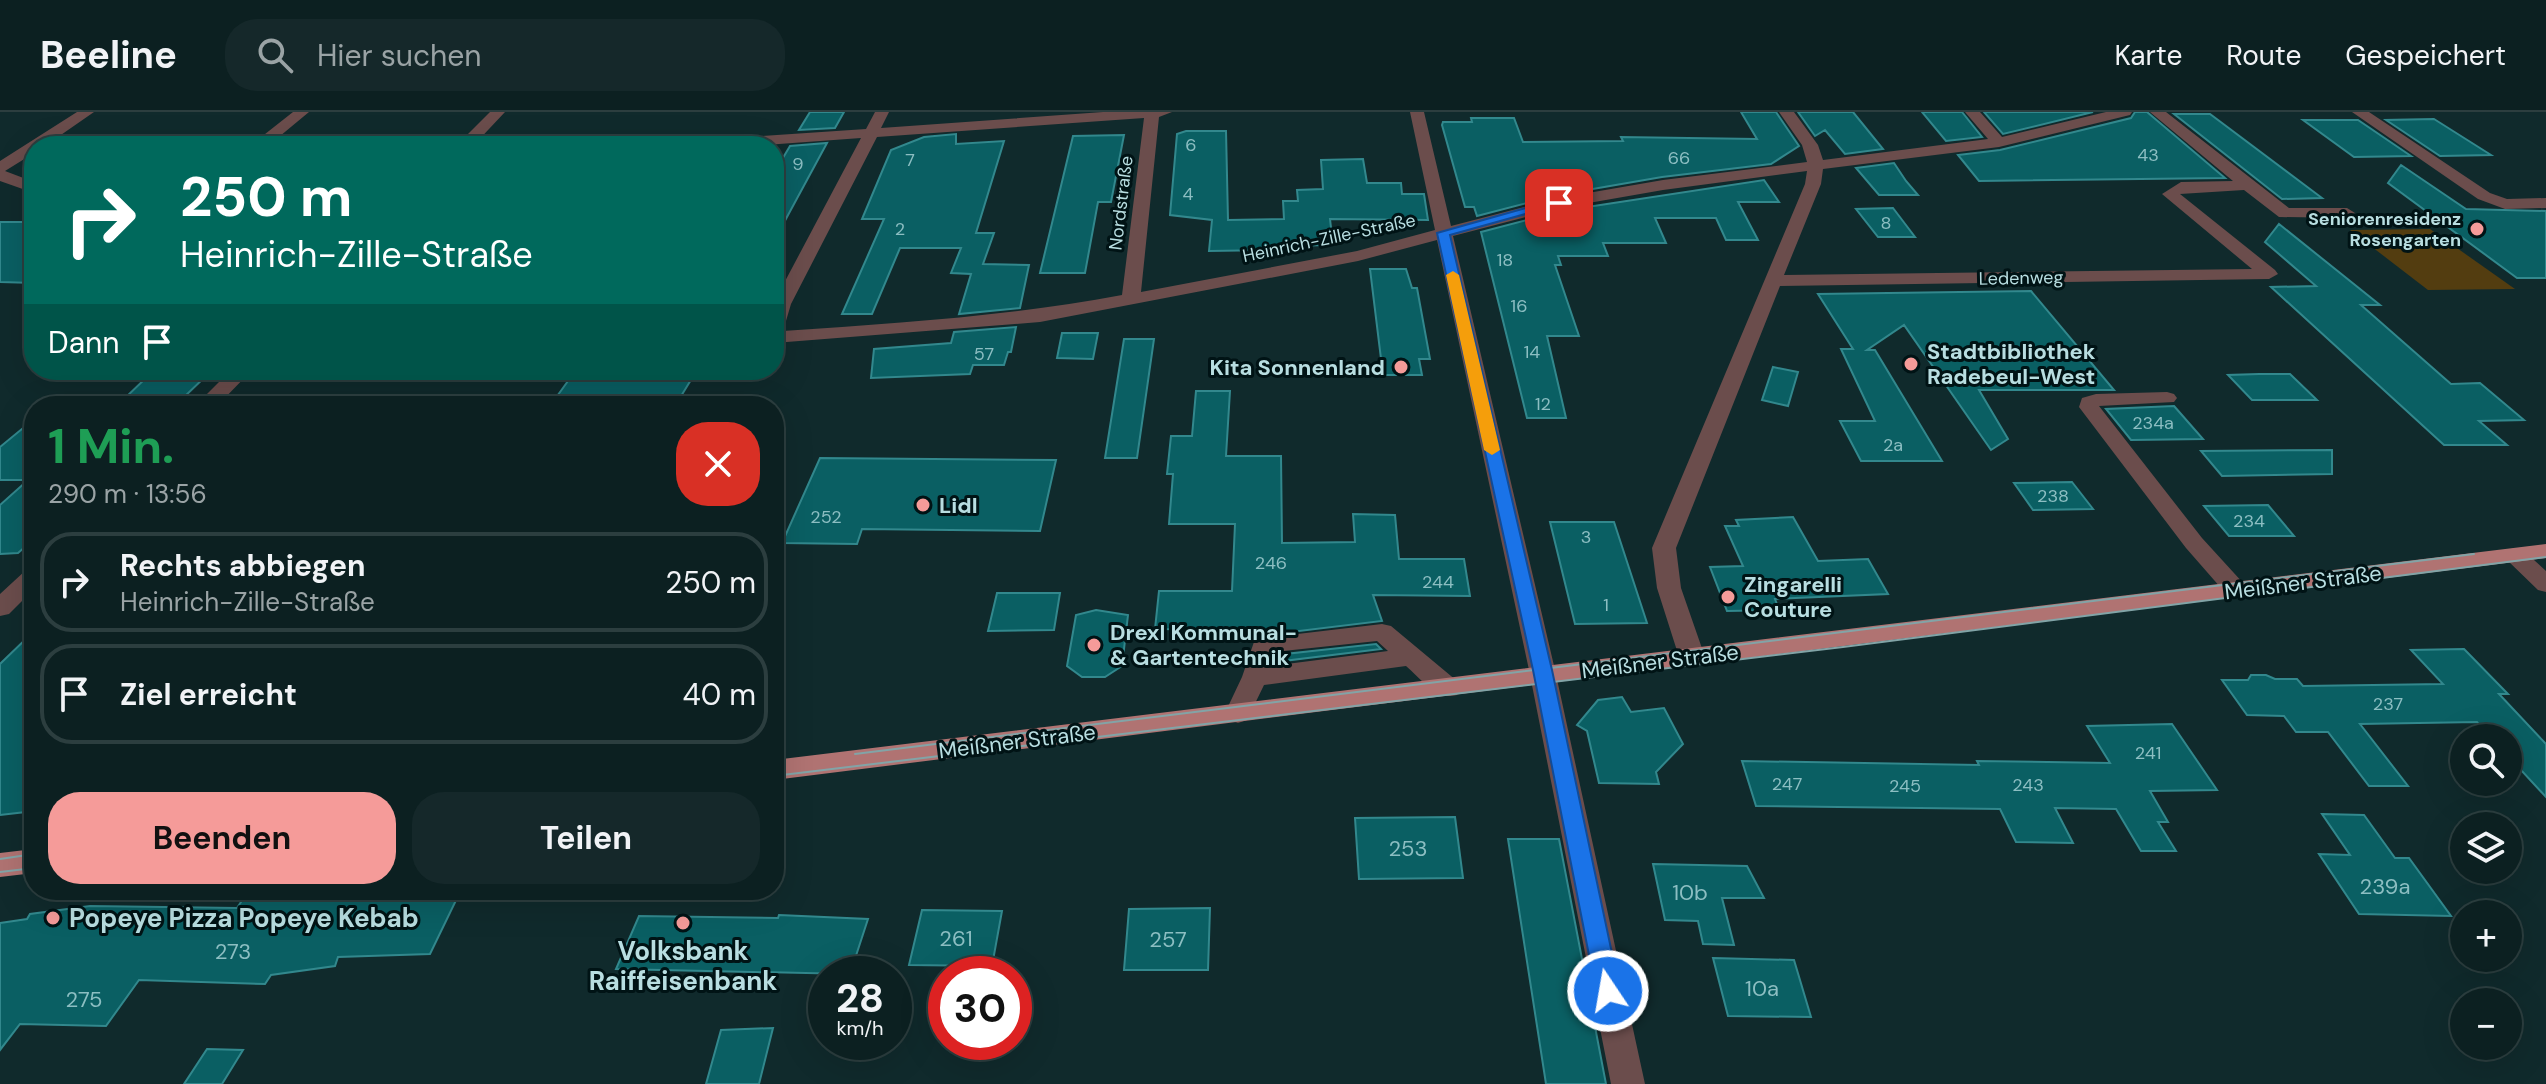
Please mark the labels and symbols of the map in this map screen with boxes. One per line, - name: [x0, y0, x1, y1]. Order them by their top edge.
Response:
- house number: 6: [1185, 133, 1197, 157]
- house number: 43: [2137, 143, 2159, 167]
- house number: 66: [1668, 146, 1690, 170]
- house number: 7: [905, 148, 915, 172]
- house number: 9: [792, 152, 804, 176]
- street label: Nordstraße: [1103, 155, 1139, 251]
- pin: [1525, 169, 1593, 237]
- house number: 4: [1183, 182, 1194, 206]
- place label: Seniorenresidenz Rosengarten: [2308, 207, 2461, 252]
- street label: Heinrich-Zille-Straße: [1240, 208, 1418, 268]
- house number: 8: [1881, 211, 1891, 235]
- house number: 2: [895, 217, 905, 241]
- marker: Seniorenresidenz Rosengarten: [2468, 220, 2486, 238]
- house number: 18: [1497, 248, 1513, 272]
- street label: Ledenweg: [1978, 265, 2064, 291]
- house number: 16: [1511, 294, 1527, 318]
- place label: Stadtbibliothek Radebeul-West: [1927, 337, 2096, 391]
- house number: 14: [1524, 340, 1540, 364]
- house number: 57: [974, 342, 994, 366]
- place label: Kita Sonnenland: [1210, 353, 1385, 382]
- marker: Stadtbibliothek Radebeul-West: [1902, 355, 1920, 373]
- marker: Kita Sonnenland: [1392, 358, 1410, 376]
- house number: 12: [1535, 392, 1551, 416]
- house number: 234a: [2132, 411, 2174, 435]
- house number: 2a: [1883, 433, 1903, 457]
- house number: 238: [2037, 484, 2069, 508]
- place label: Lidl: [939, 491, 978, 520]
- marker: Lidl: [914, 496, 932, 514]
- house number: 252: [810, 505, 842, 529]
- house number: 234: [2233, 509, 2265, 533]
- house number: 3: [1581, 525, 1591, 549]
- house number: 246: [1255, 551, 1287, 575]
- street label: Meißner Straße: [2223, 558, 2383, 607]
- house number: 244: [1422, 570, 1454, 594]
- place label: Zingarelli Couture: [1744, 570, 1842, 624]
- marker: Zingarelli Couture: [1719, 588, 1737, 606]
- house number: 1: [1603, 593, 1609, 617]
- place label: Drexl Kommunal- & Gartentechnik: [1110, 618, 1297, 672]
- marker: Drexl Kommunal- & Gartentechnik: [1085, 636, 1103, 654]
- street label: Meißner Straße: [1580, 637, 1740, 686]
- house number: 237: [2373, 692, 2403, 716]
- street label: Meißner Straße: [937, 717, 1097, 766]
- house number: 241: [2135, 741, 2161, 765]
- house number: 247: [1772, 772, 1802, 796]
- house number: 243: [2012, 773, 2044, 797]
- house number: 245: [1889, 774, 1921, 798]
- house number: 253: [1388, 834, 1428, 863]
- house number: 239a: [2360, 872, 2410, 901]
- house number: 10b: [1672, 878, 1708, 907]
- place label: Popeye Pizza Popeye Kebab: [69, 901, 419, 935]
- marker: Popeye Pizza Popeye Kebab: [44, 909, 62, 927]
- marker: Volksbank Raiffeisenbank: [674, 914, 692, 932]
- house number: 261: [939, 924, 973, 953]
- house number: 257: [1149, 925, 1187, 954]
- place label: Volksbank Raiffeisenbank: [589, 934, 777, 998]
- house number: 273: [215, 937, 251, 966]
- position arrow: [1566, 949, 1650, 1033]
- speed limit sign: 30: [928, 956, 1032, 1060]
- house number: 10a: [1745, 974, 1779, 1003]
- house number: 275: [66, 985, 102, 1014]

